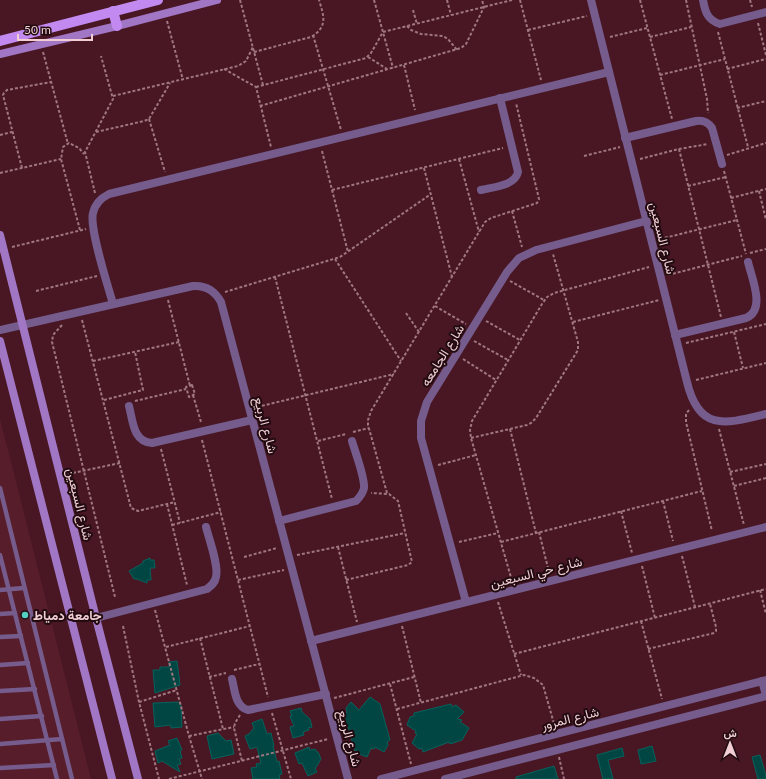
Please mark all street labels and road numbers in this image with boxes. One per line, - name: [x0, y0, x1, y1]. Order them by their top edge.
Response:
- street label: شارع السبعين: [644, 200, 680, 276]
- street label: شارع الجامعه: [417, 321, 469, 390]
- street label: شارع الربيع: [249, 395, 281, 456]
- street label: شارع السبعين: [61, 466, 97, 542]
- street label: شارع حي السبعين: [488, 553, 584, 594]
- street label: شارع المرور: [539, 703, 601, 735]
- street label: شارع الربيع: [333, 708, 365, 769]

